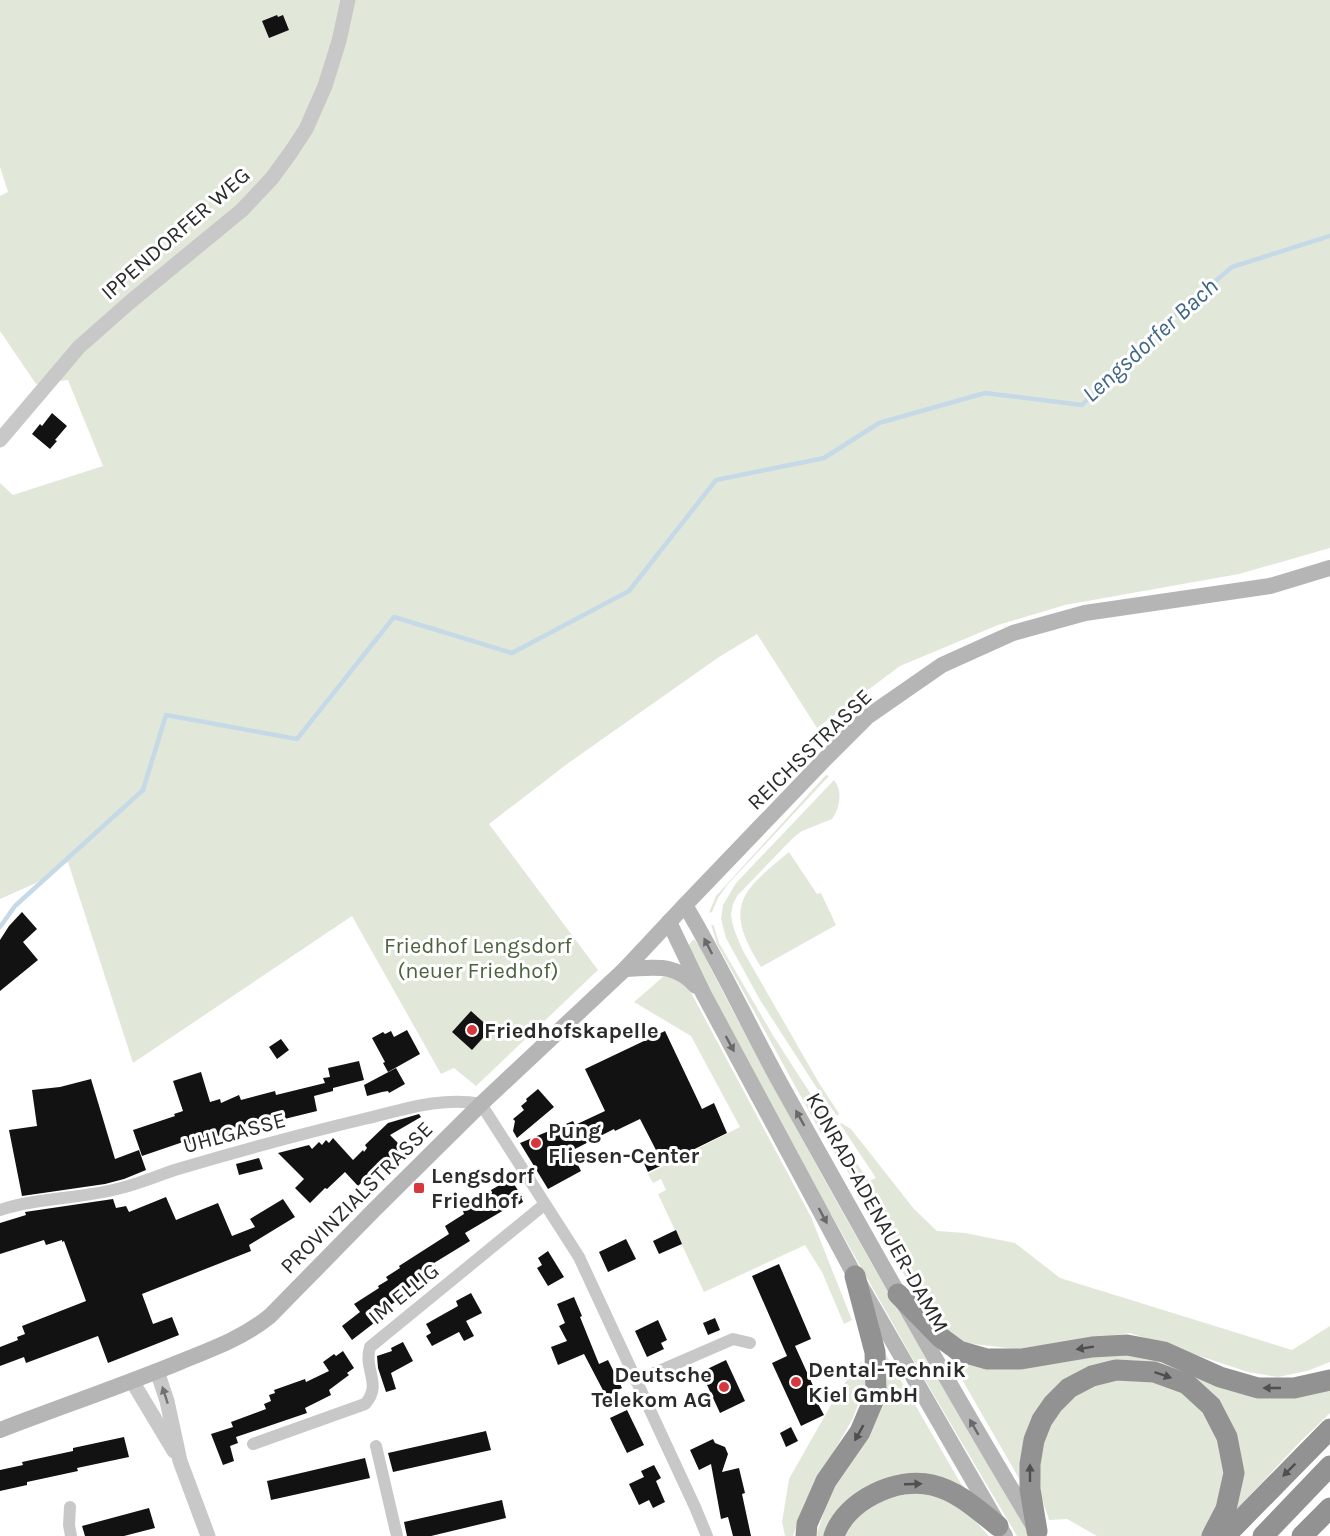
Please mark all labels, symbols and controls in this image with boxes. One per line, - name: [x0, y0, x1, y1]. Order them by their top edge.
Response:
- street label: IPPENDORFER WEG: [96, 162, 255, 306]
- water label: Lengsdorfer Bach: [1077, 272, 1223, 408]
- street label: REICHSSTRASSE: [742, 684, 877, 816]
- park label: Friedhof Lengsdorf (neuer Friedhof): [384, 933, 572, 984]
- one-way arrow: [704, 938, 713, 955]
- place label: Friedhofskapelle: [484, 1018, 659, 1044]
- marker: Friedhofskapelle: [465, 1023, 479, 1037]
- one-way arrow: [725, 1036, 735, 1053]
- street label: KONRAD-ADENAUER-DAMM: [800, 1088, 954, 1337]
- street label: UHLGASSE: [180, 1107, 288, 1159]
- one-way arrow: [795, 1110, 805, 1127]
- street label: PROVINZIALSTRASSE: [275, 1116, 438, 1279]
- place label: Pung Fliesen-Center: [548, 1118, 699, 1169]
- marker: Pung Fliesen-Center: [529, 1136, 543, 1150]
- place label: Lengsdorf Friedhof: [431, 1163, 535, 1214]
- marker: Lengsdorf Friedhof: [412, 1181, 426, 1195]
- one-way arrow: [818, 1208, 828, 1225]
- street label: IM ELLIG: [363, 1257, 444, 1330]
- one-way arrow: [1076, 1344, 1095, 1353]
- place label: Dental-Technik Kiel GmbH: [808, 1357, 966, 1408]
- place label: Deutsche Telekom AG: [592, 1362, 712, 1413]
- one-way arrow: [1154, 1371, 1172, 1381]
- marker: Dental-Technik Kiel GmbH: [789, 1375, 803, 1389]
- marker: Deutsche Telekom AG: [717, 1380, 731, 1394]
- one-way arrow: [1263, 1383, 1282, 1393]
- one-way arrow: [160, 1386, 169, 1404]
- one-way arrow: [968, 1419, 979, 1435]
- one-way arrow: [854, 1425, 864, 1442]
- one-way arrow: [1025, 1463, 1035, 1482]
- one-way arrow: [1282, 1463, 1296, 1477]
- one-way arrow: [903, 1480, 922, 1489]

